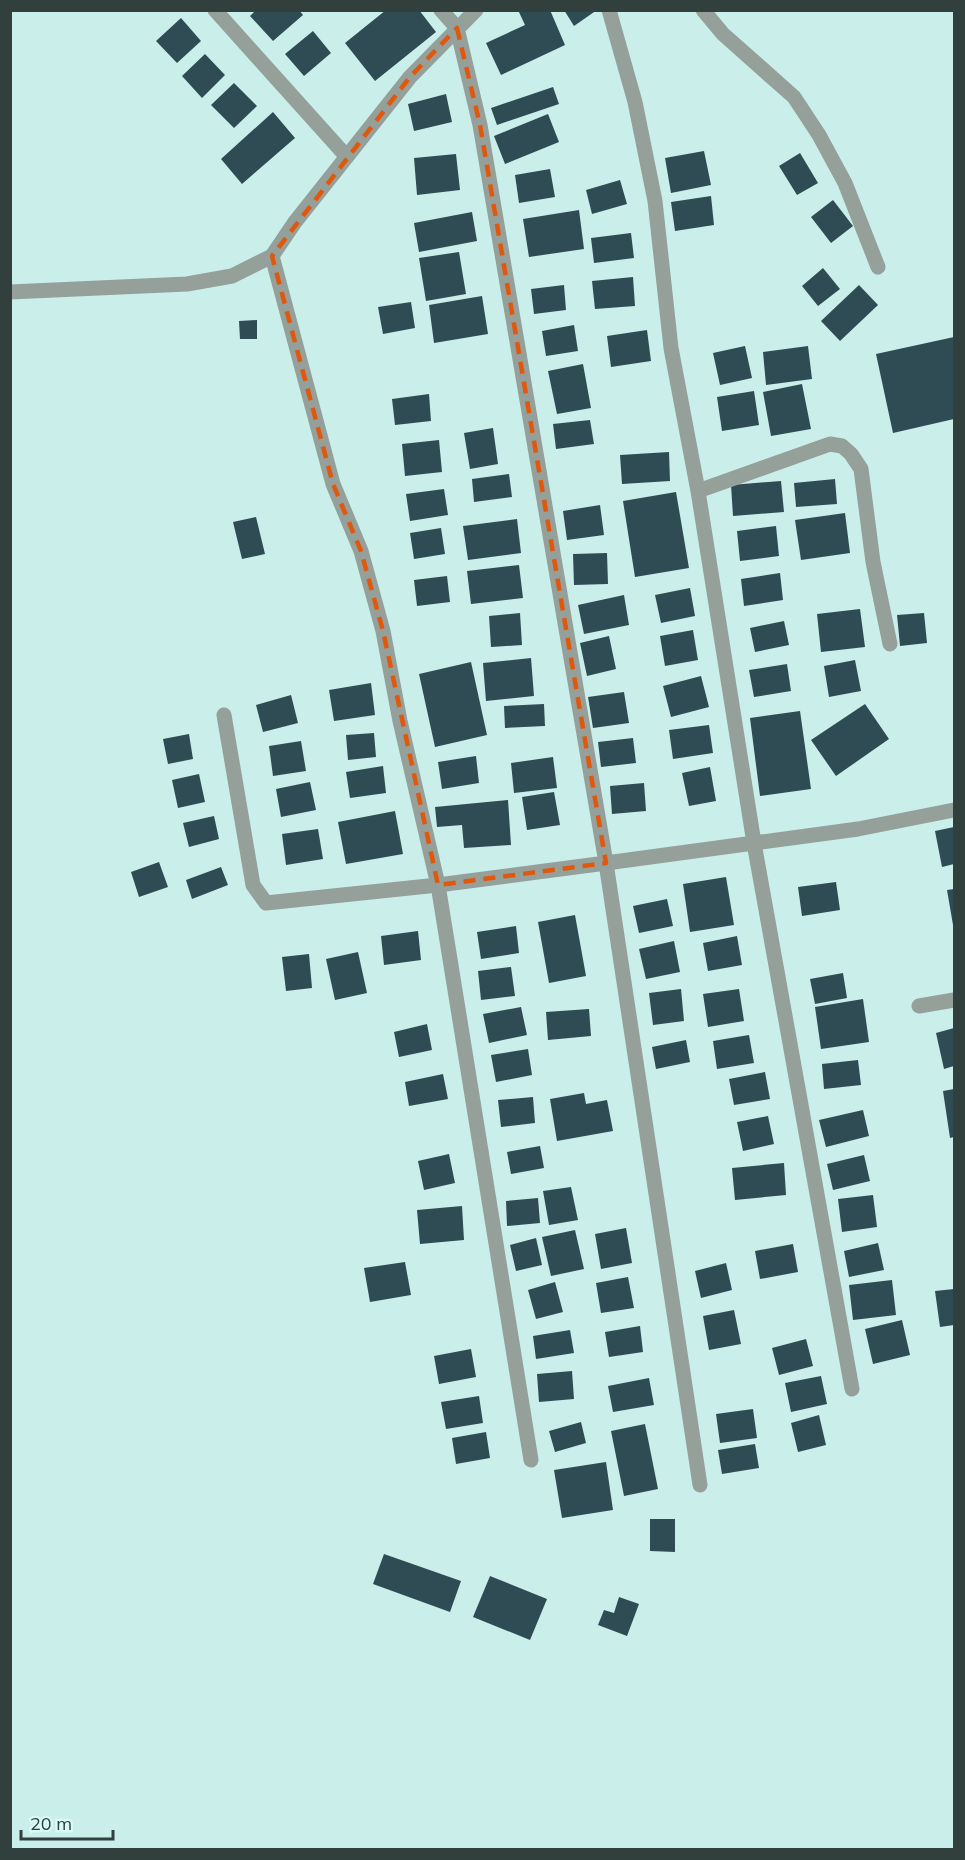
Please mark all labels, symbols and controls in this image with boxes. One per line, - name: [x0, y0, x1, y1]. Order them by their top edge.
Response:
- scale bar: [21, 1803, 112, 1841]
- text: 20 m: [30, 1812, 72, 1835]

